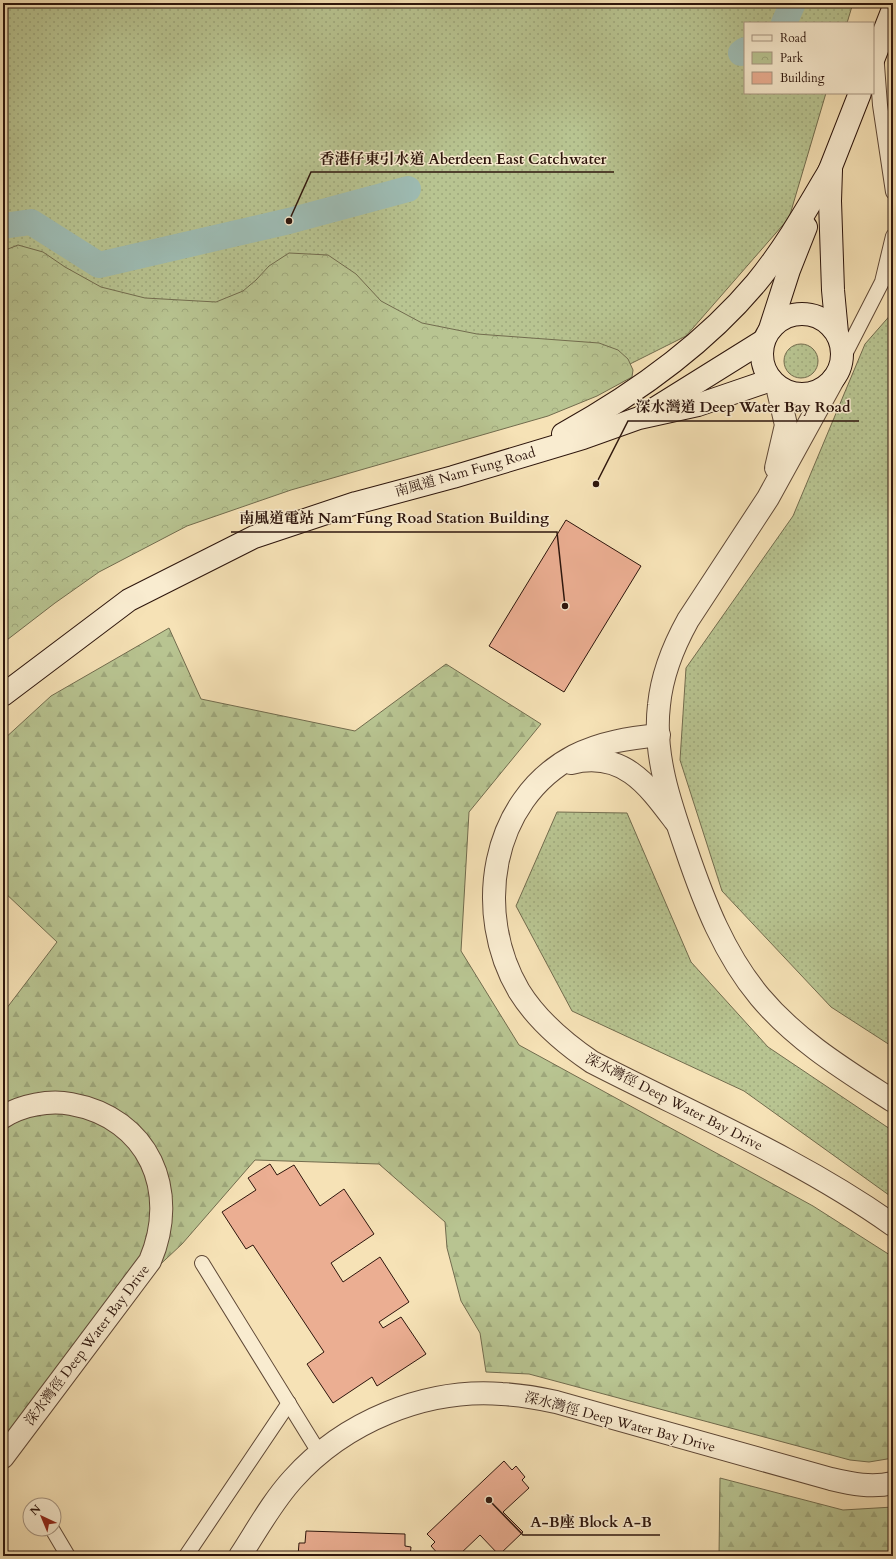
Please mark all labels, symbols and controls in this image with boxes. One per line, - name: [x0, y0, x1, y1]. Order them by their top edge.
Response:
- legend: [744, 22, 874, 94]
- text: Road: [780, 30, 807, 46]
- text: Park: [780, 50, 804, 66]
- text: Building: [780, 70, 825, 86]
- callout: 香港仔東引水道 Aberdeen East Catchwater: [311, 145, 614, 172]
- text: 香港仔東引水道 Aberdeen East Catchwater: [319, 149, 607, 169]
- callout: 深水灣道 Deep Water Bay Road: [628, 394, 859, 421]
- text: 深水灣道 Deep Water Bay Road: [635, 397, 851, 417]
- street label: 南風道 Nam Fung Road: [393, 443, 538, 501]
- callout: 南風道電站 Nam Fung Road Station Building: [231, 505, 557, 532]
- text: 南風道電站 Nam Fung Road Station Building: [239, 508, 549, 528]
- street label: 深水灣徑 Deep Water Bay Drive: [582, 1049, 766, 1155]
- street label: 深水灣徑 Deep Water Bay Drive: [20, 1261, 154, 1429]
- street label: 深水灣徑 Deep Water Bay Drive: [522, 1387, 718, 1457]
- north arrow: [22, 1497, 62, 1537]
- text: N: [27, 1501, 44, 1519]
- callout: A-B座 Block A-B: [523, 1508, 660, 1535]
- text: A-B座 Block A-B: [530, 1512, 652, 1532]

